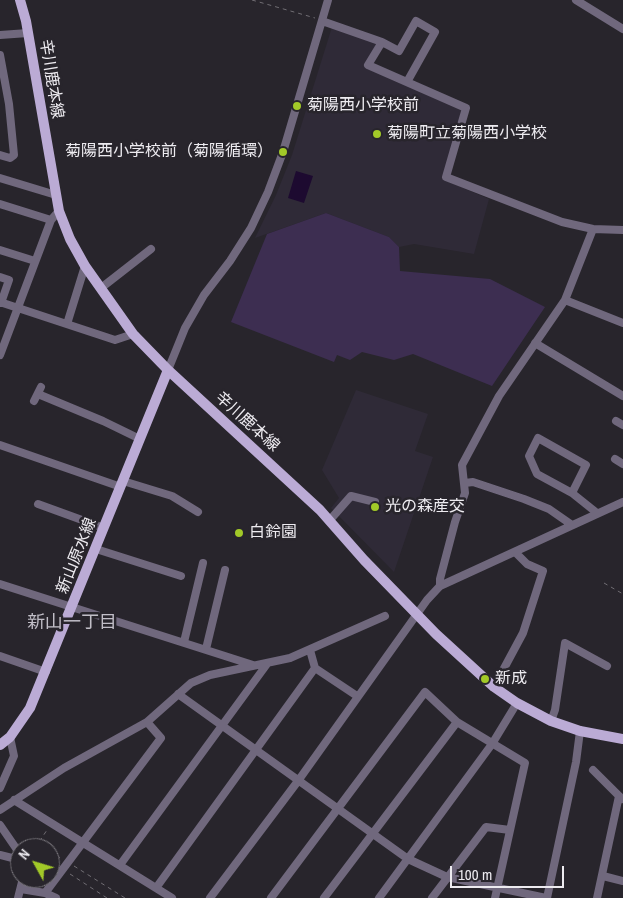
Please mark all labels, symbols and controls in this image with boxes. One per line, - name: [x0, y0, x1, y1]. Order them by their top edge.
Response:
- street label: 辛川鹿本線: [35, 38, 67, 120]
- place label: 菊陽西小学校前: [307, 96, 419, 116]
- marker: 菊陽西小学校前: [291, 100, 303, 112]
- place label: 菊陽町立菊陽西小学校: [387, 124, 547, 144]
- marker: 菊陽町立菊陽西小学校: [371, 128, 383, 140]
- place label: 菊陽西小学校前（菊陽循環）: [65, 142, 273, 162]
- marker: 菊陽西小学校前（菊陽循環）: [277, 146, 289, 158]
- street label: 辛川鹿本線: [211, 388, 283, 456]
- place label: 光の森産交: [385, 497, 465, 517]
- marker: 光の森産交: [369, 501, 381, 513]
- street label: 新山原水線: [53, 515, 101, 597]
- place label: 白鈴園: [249, 523, 297, 543]
- marker: 白鈴園: [233, 527, 245, 539]
- district label: 新山一丁目: [27, 612, 117, 634]
- place label: 新成: [495, 669, 527, 689]
- marker: 新成: [479, 673, 491, 685]
- north arrow: [10, 838, 60, 888]
- text: N: [15, 845, 34, 863]
- scale bar: [453, 856, 567, 888]
- text: 100 m: [458, 864, 492, 885]

